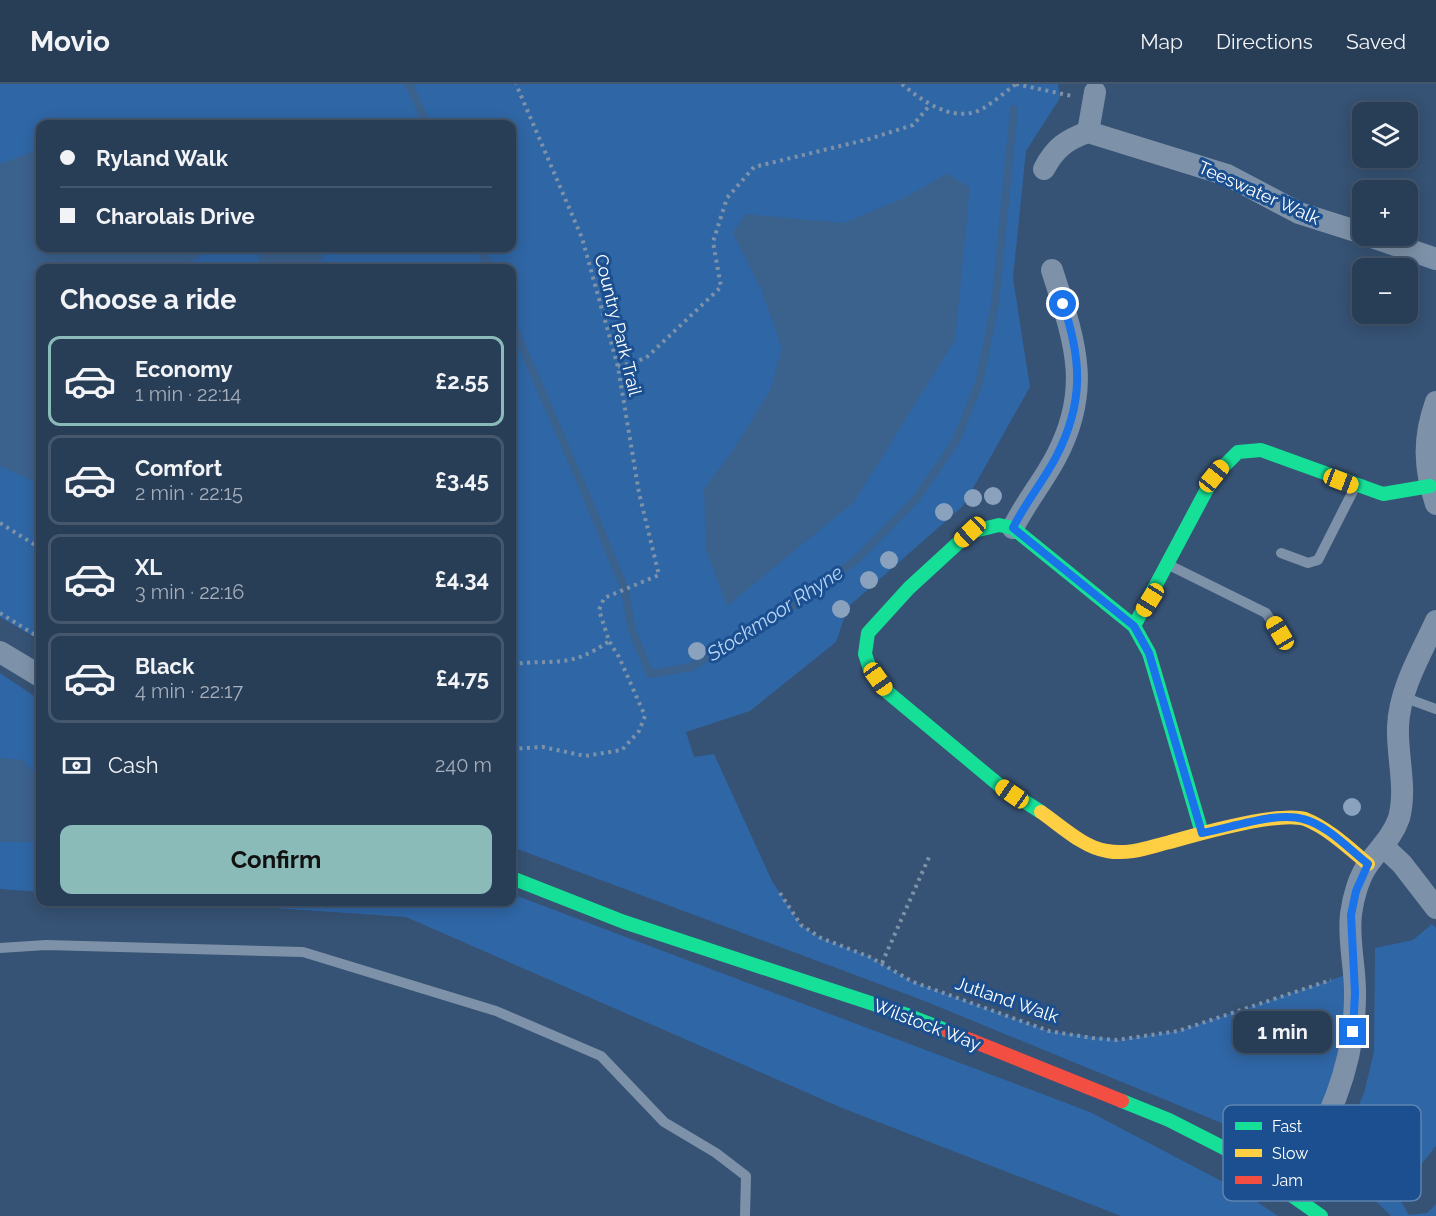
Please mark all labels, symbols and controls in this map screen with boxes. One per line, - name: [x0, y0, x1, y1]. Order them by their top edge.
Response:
- text: Movio: [30, 25, 110, 58]
- text: Map: [1140, 29, 1183, 54]
- text: Directions: [1216, 29, 1313, 54]
- text: Saved: [1346, 29, 1406, 54]
- map controls: [1352, 102, 1418, 324]
- button: layers: [1352, 102, 1418, 168]
- text: Ryland Walk: [96, 145, 228, 171]
- street label: Teeswater Walk: [1195, 156, 1324, 229]
- button: +: [1352, 180, 1418, 246]
- text: Charolais Drive: [96, 203, 255, 229]
- street label: Country Park Trail: [591, 252, 646, 398]
- button: −: [1352, 258, 1418, 324]
- text: Choose a ride: [60, 284, 236, 315]
- route start: [1049, 290, 1076, 317]
- icon: car: [63, 354, 117, 408]
- text: Economy: [135, 356, 233, 382]
- text: £2.55: [435, 368, 489, 394]
- text: 1 min · 22:14: [135, 382, 241, 406]
- icon: car: [63, 453, 117, 507]
- text: Comfort: [135, 455, 222, 481]
- car: [1196, 456, 1232, 496]
- car: [1321, 466, 1361, 496]
- text: £3.45: [435, 467, 489, 493]
- text: 2 min · 22:15: [135, 481, 243, 505]
- car: [951, 513, 989, 551]
- icon: car: [63, 552, 117, 606]
- text: XL: [135, 554, 162, 580]
- water label: Stockmoor Rhyne: [702, 560, 848, 666]
- text: £4.34: [435, 566, 489, 592]
- text: 3 min · 22:16: [135, 580, 244, 604]
- car: [1133, 580, 1167, 620]
- car: [1263, 613, 1297, 653]
- icon: car: [63, 651, 117, 705]
- text: Black: [135, 653, 194, 679]
- car: [860, 659, 896, 699]
- text: £4.75: [436, 665, 489, 691]
- text: 4 min · 22:17: [135, 679, 243, 703]
- icon: cash: [60, 749, 93, 782]
- text: Cash: [108, 752, 159, 778]
- text: 240 m: [435, 753, 492, 777]
- car: [992, 776, 1032, 812]
- button: Confirm: [60, 825, 492, 894]
- street label: Jutland Walk: [953, 972, 1062, 1027]
- street label: Wilstock Way: [870, 994, 984, 1055]
- callout: 1 min: [1233, 1011, 1332, 1053]
- route end: [1339, 1018, 1366, 1045]
- text: 1 min: [1257, 1020, 1308, 1044]
- legend: [1223, 1105, 1421, 1201]
- text: Fast: [1272, 1117, 1303, 1136]
- text: Slow: [1272, 1144, 1308, 1163]
- text: Jam: [1272, 1171, 1303, 1190]

